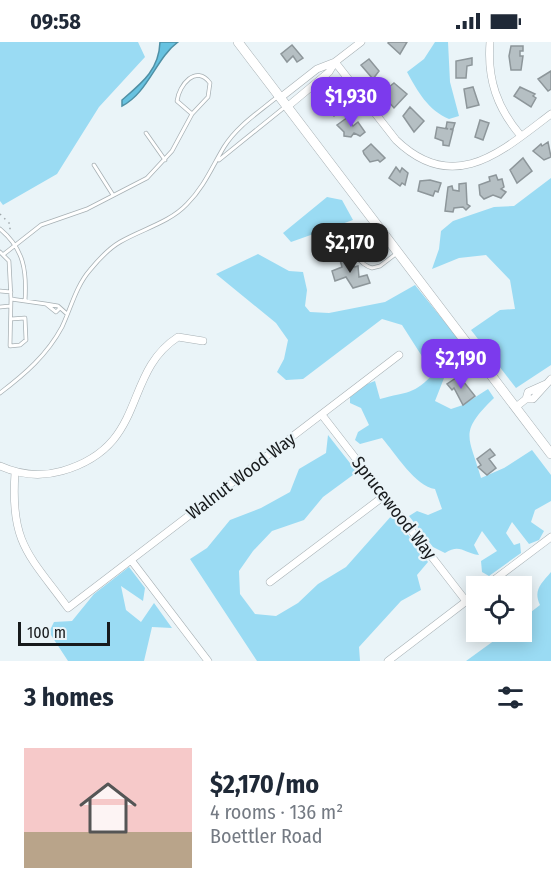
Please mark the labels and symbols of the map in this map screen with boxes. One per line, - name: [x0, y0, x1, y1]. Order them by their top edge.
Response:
- pin: $1,930: [302, 77, 400, 128]
- pin: $2,170: [301, 223, 399, 274]
- pin: $2,190: [412, 339, 510, 390]
- street label: Walnut Wood Way: [182, 428, 300, 524]
- street label: Sprucewood Way: [347, 452, 441, 564]
- scale bar: [18, 619, 110, 646]

